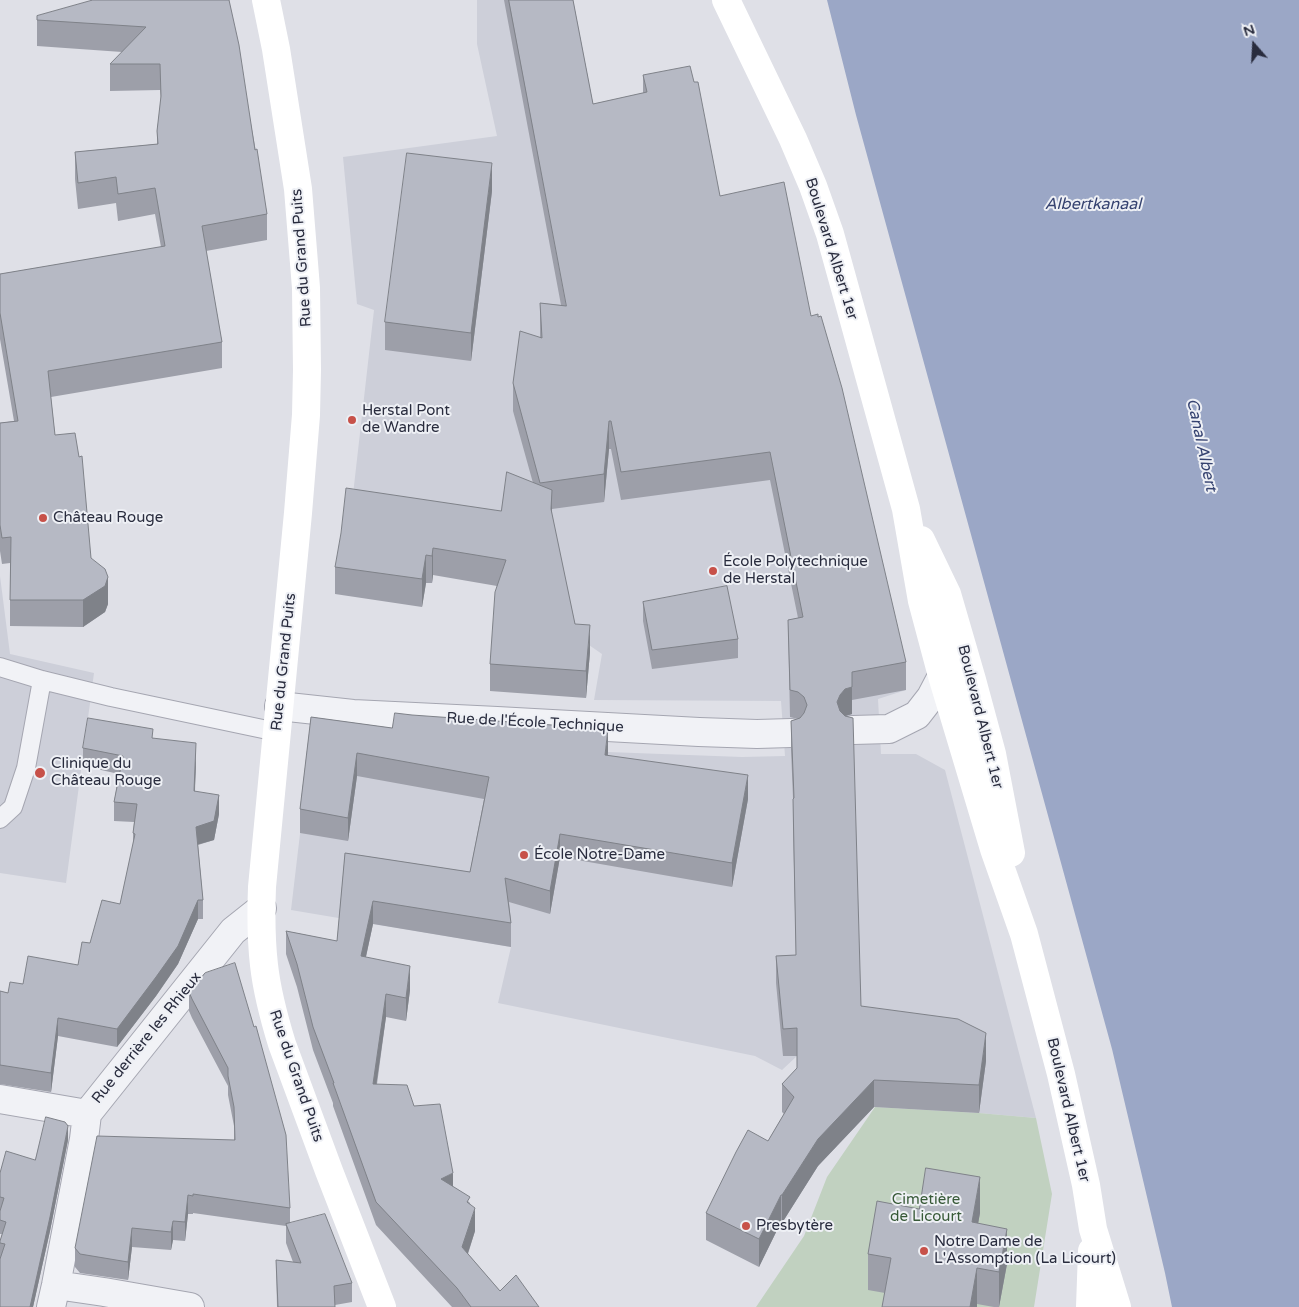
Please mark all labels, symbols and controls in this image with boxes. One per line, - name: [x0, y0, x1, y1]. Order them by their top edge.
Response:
- north arrow: [1229, 20, 1279, 70]
- text: N: [1241, 20, 1257, 40]
- street label: Boulevard Albert 1er: [801, 176, 861, 322]
- street label: Rue du Grand Puits: [288, 188, 316, 328]
- water label: Albertkanaal: [1045, 195, 1141, 215]
- water label: Canal Albert: [1182, 397, 1220, 493]
- place label: Herstal Pont de Wandre: [362, 402, 450, 437]
- marker: Herstal Pont de Wandre: [346, 414, 358, 426]
- place label: Château Rouge: [53, 509, 163, 527]
- marker: Château Rouge: [37, 512, 49, 524]
- place label: École Polytechnique de Herstal: [723, 553, 868, 588]
- marker: École Polytechnique de Herstal: [707, 565, 719, 577]
- street label: Rue du Grand Puits: [268, 592, 300, 732]
- street label: Boulevard Albert 1er: [953, 643, 1007, 791]
- street label: Rue de l'École Technique: [446, 709, 624, 737]
- place label: Clinique du Château Rouge: [51, 755, 161, 790]
- marker: Clinique du Château Rouge: [33, 766, 47, 780]
- place label: École Notre-Dame: [534, 846, 665, 864]
- marker: École Notre-Dame: [518, 849, 530, 861]
- street label: Rue derrière les Rhieux: [88, 969, 206, 1107]
- street label: Rue du Grand Puits: [265, 1008, 327, 1144]
- street label: Boulevard Albert 1er: [1043, 1036, 1093, 1184]
- park label: Cimetière de Licourt: [890, 1191, 962, 1226]
- place label: Presbytère: [756, 1217, 833, 1235]
- marker: Presbytère: [740, 1220, 752, 1232]
- place label: Notre Dame de L'Assomption (La Licourt): [934, 1233, 1116, 1268]
- marker: Notre Dame de L'Assomption (La Licourt): [918, 1245, 930, 1257]

